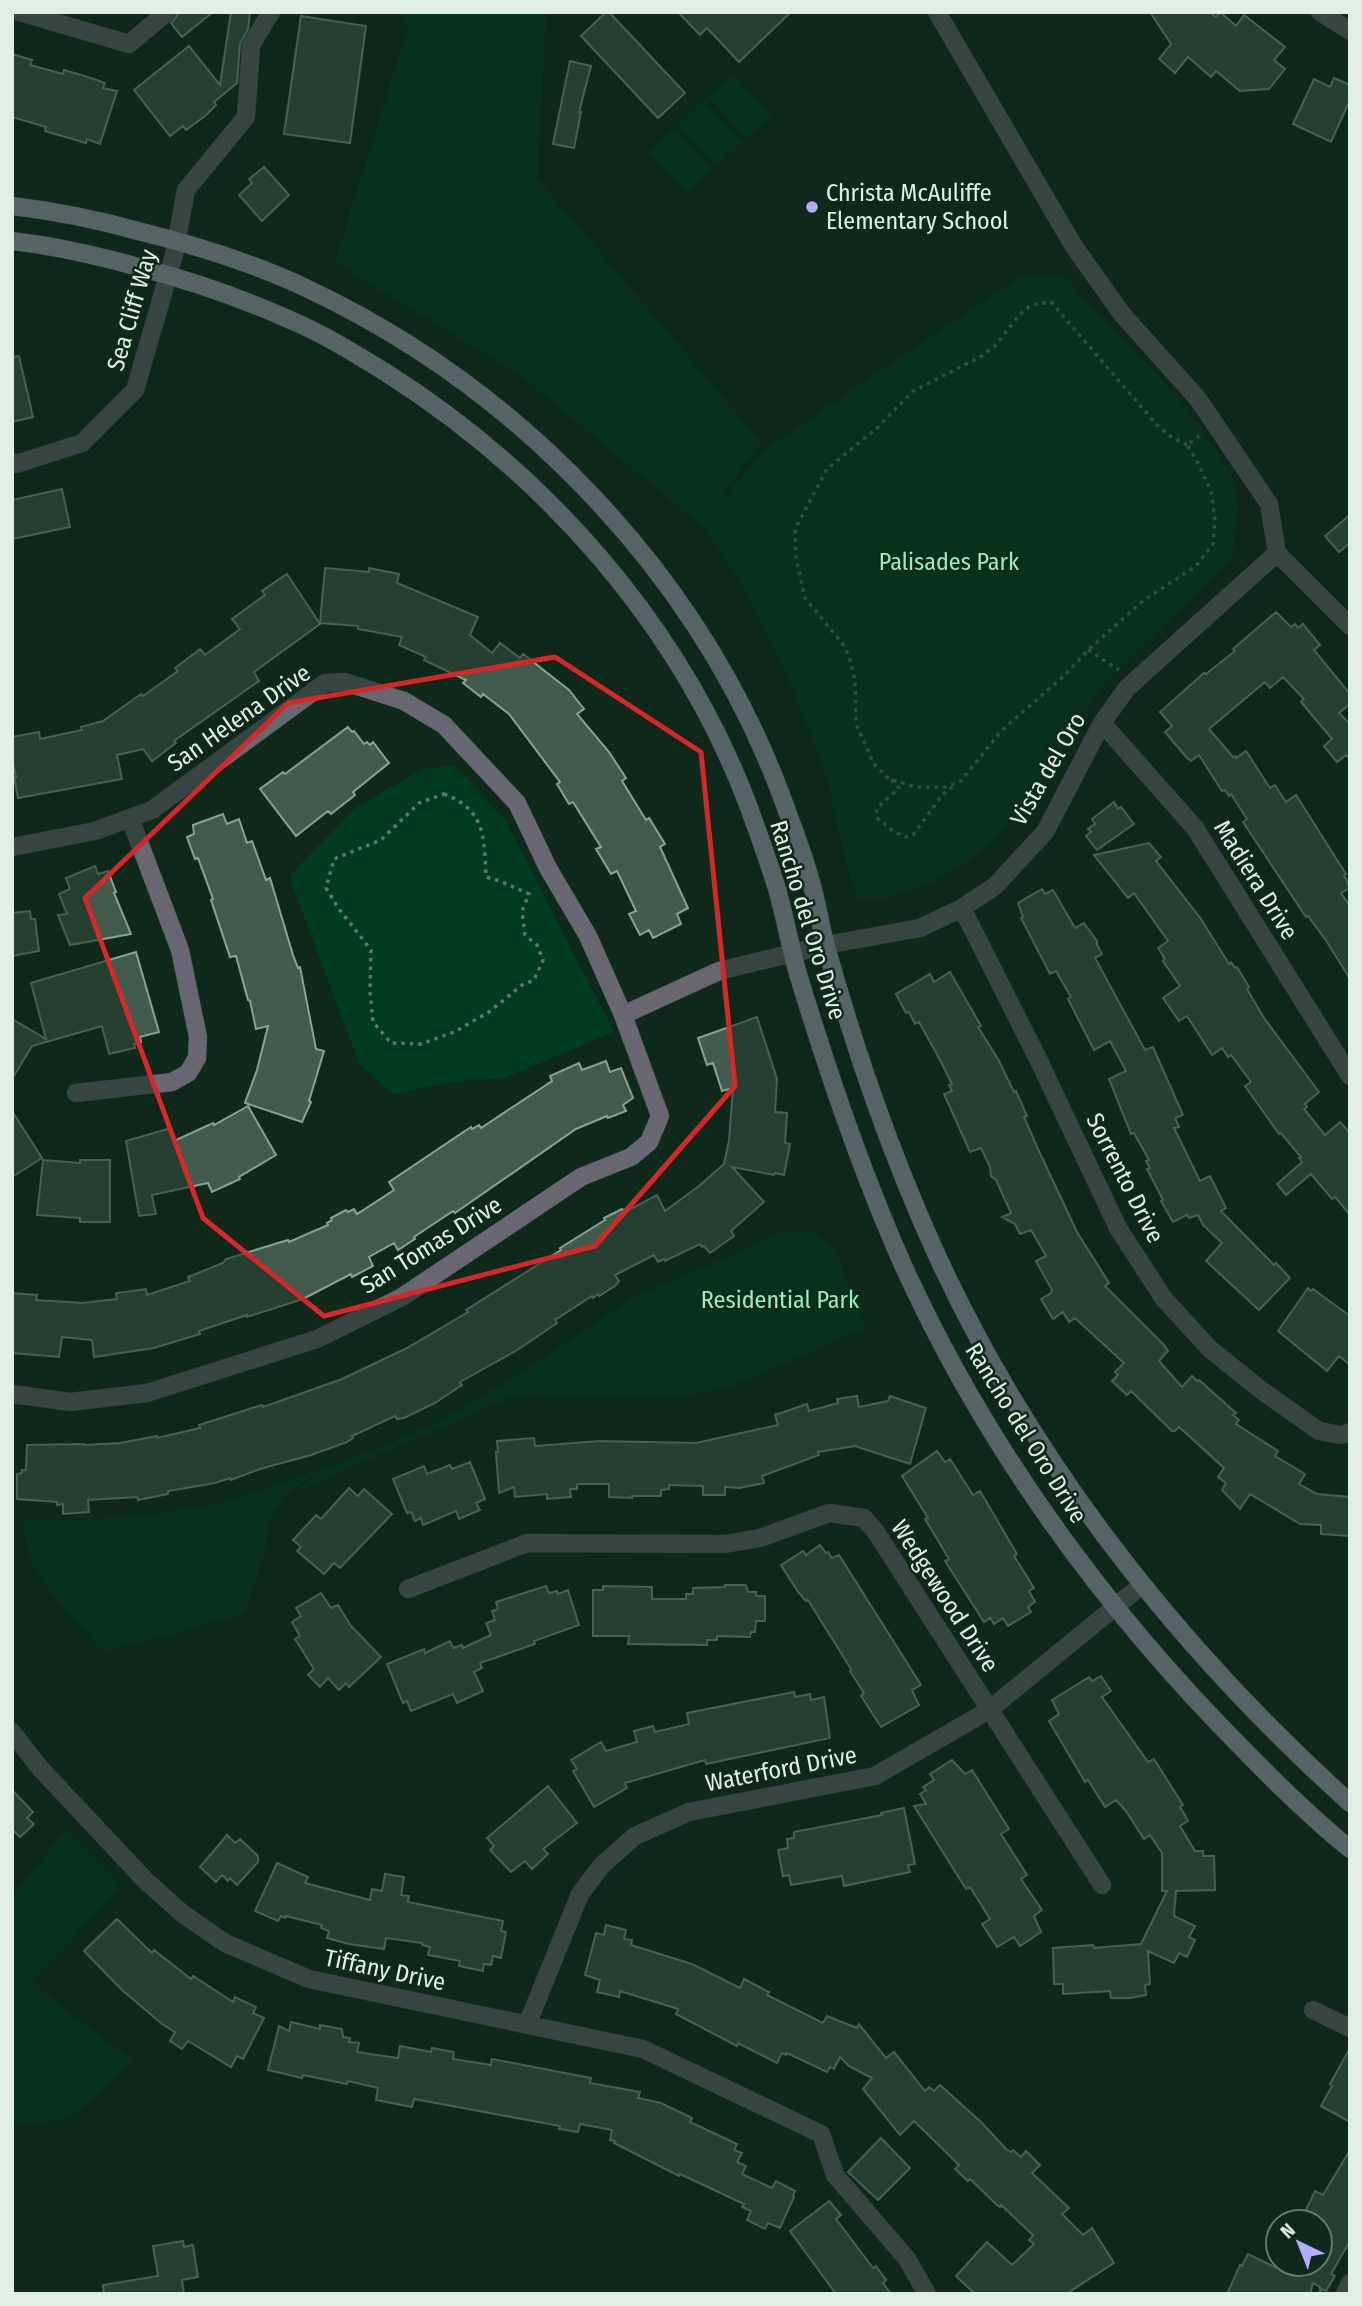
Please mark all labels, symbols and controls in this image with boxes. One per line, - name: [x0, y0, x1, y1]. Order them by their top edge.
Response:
- place label: Christa McAuliffe Elementary School: [826, 179, 1009, 235]
- marker: Christa McAuliffe Elementary School: [804, 199, 820, 215]
- street label: Sea Cliff Way: [101, 246, 163, 374]
- park label: Palisades Park: [879, 548, 1020, 576]
- street label: San Helena Drive: [162, 659, 316, 777]
- street label: Vista del Oro: [1004, 708, 1092, 830]
- street label: Madiera Drive: [1208, 815, 1304, 945]
- street label: Rancho del Oro Drive: [764, 817, 852, 1023]
- street label: Sorrento Drive: [1080, 1109, 1170, 1247]
- street label: San Tomas Drive: [355, 1190, 507, 1300]
- park label: Residential Park: [701, 1286, 860, 1314]
- street label: Rancho del Oro Drive: [959, 1338, 1093, 1528]
- street label: Wedgewood Drive: [885, 1515, 1005, 1677]
- street label: Waterford Drive: [703, 1741, 859, 1797]
- street label: Tiffany Drive: [322, 1944, 448, 1996]
- north arrow: [1264, 2208, 1334, 2278]
- text: N: [1276, 2219, 1300, 2243]

